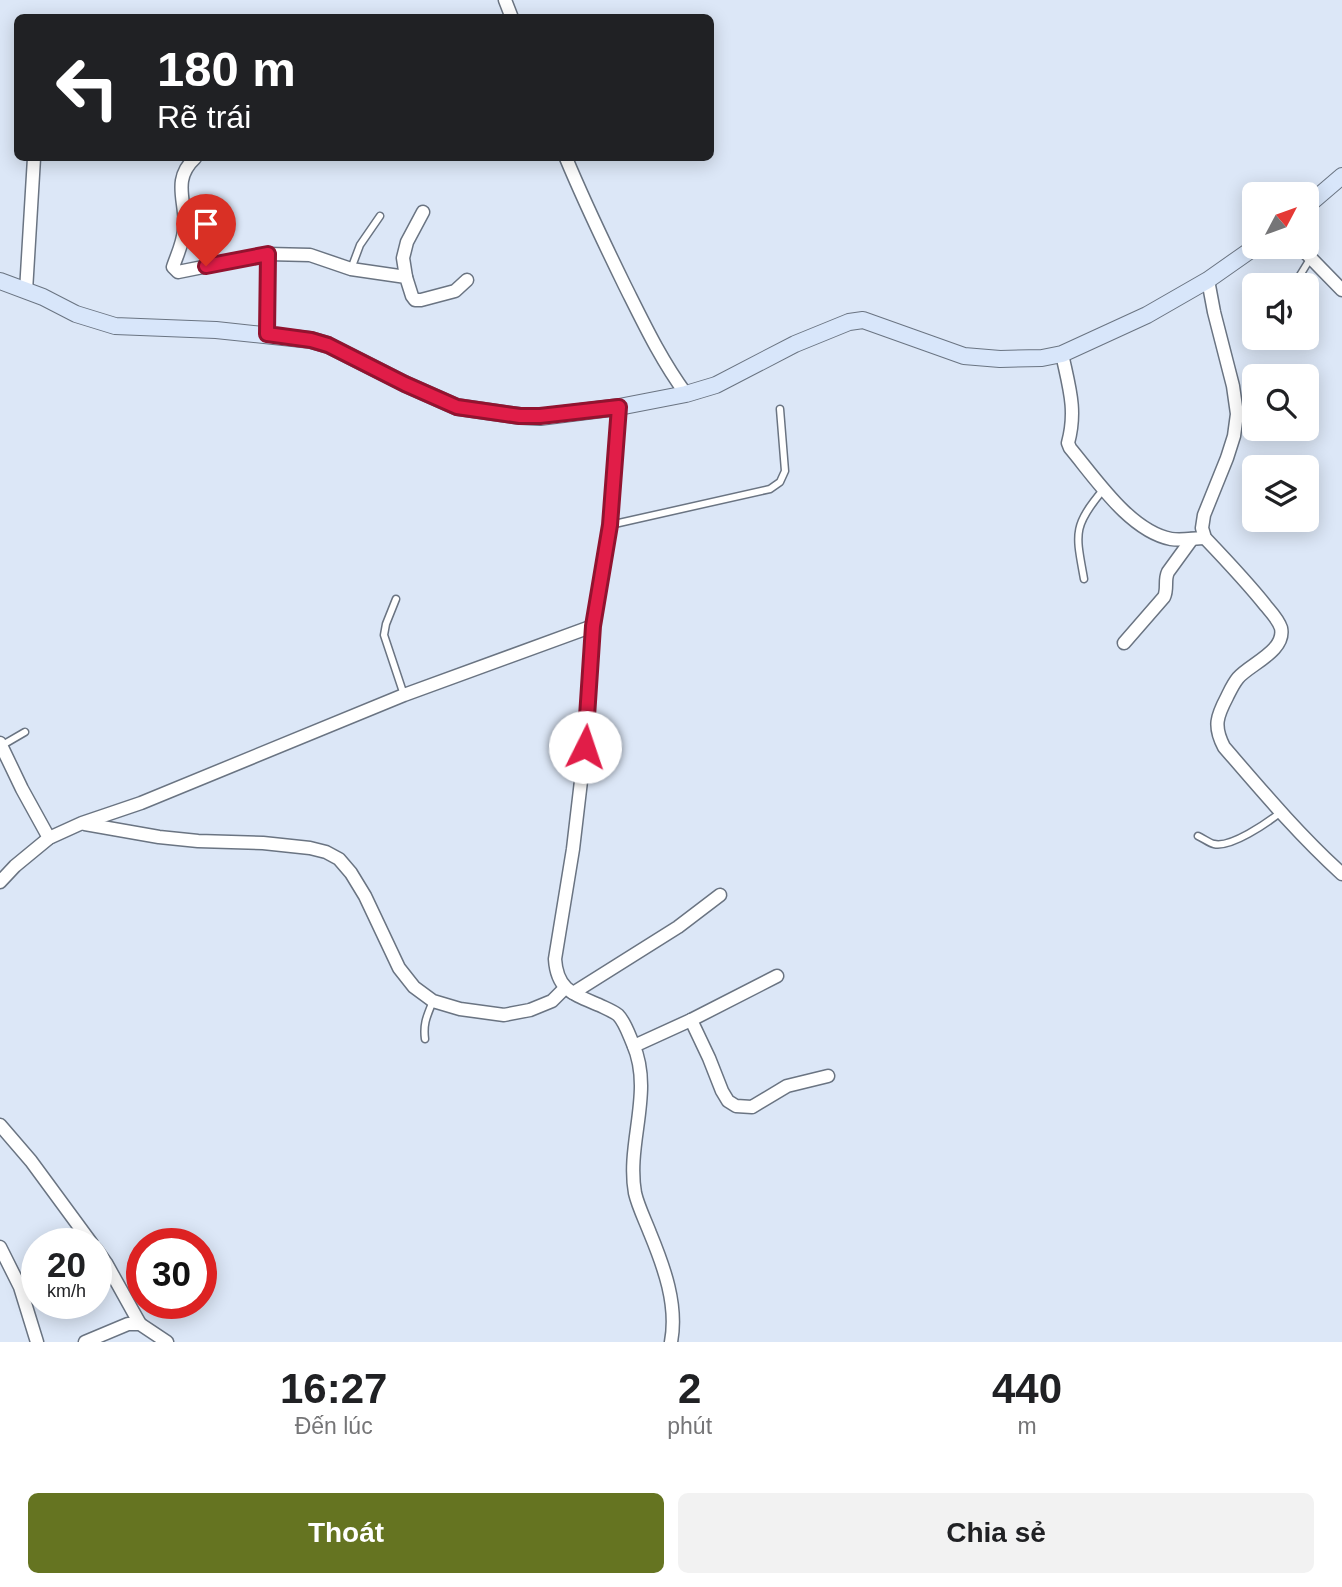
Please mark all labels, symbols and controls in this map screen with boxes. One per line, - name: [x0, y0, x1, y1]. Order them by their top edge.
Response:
- icon: left: [42, 42, 133, 133]
- text: 180 m: [157, 42, 296, 96]
- text: Rẽ trái: [157, 99, 251, 135]
- north arrow: [1242, 182, 1320, 259]
- map controls: [1242, 182, 1319, 532]
- pin: [176, 194, 236, 266]
- icon: arrive: [187, 205, 225, 243]
- button: sound: [1242, 273, 1319, 350]
- button: search: [1242, 364, 1319, 441]
- button: layers: [1242, 455, 1319, 532]
- position arrow: [548, 710, 622, 784]
- speed limit sign: 30: [126, 1228, 217, 1319]
- text: 20: [47, 1245, 86, 1284]
- text: km/h: [47, 1281, 86, 1301]
- text: 16:27: [280, 1365, 387, 1412]
- text: 2: [678, 1365, 701, 1412]
- text: 440: [992, 1365, 1062, 1412]
- text: Đến lúc: [295, 1413, 373, 1439]
- text: phút: [667, 1413, 712, 1439]
- text: m: [1017, 1413, 1037, 1439]
- button: Thoát: [28, 1493, 664, 1573]
- button: Chia sẻ: [678, 1493, 1314, 1573]

